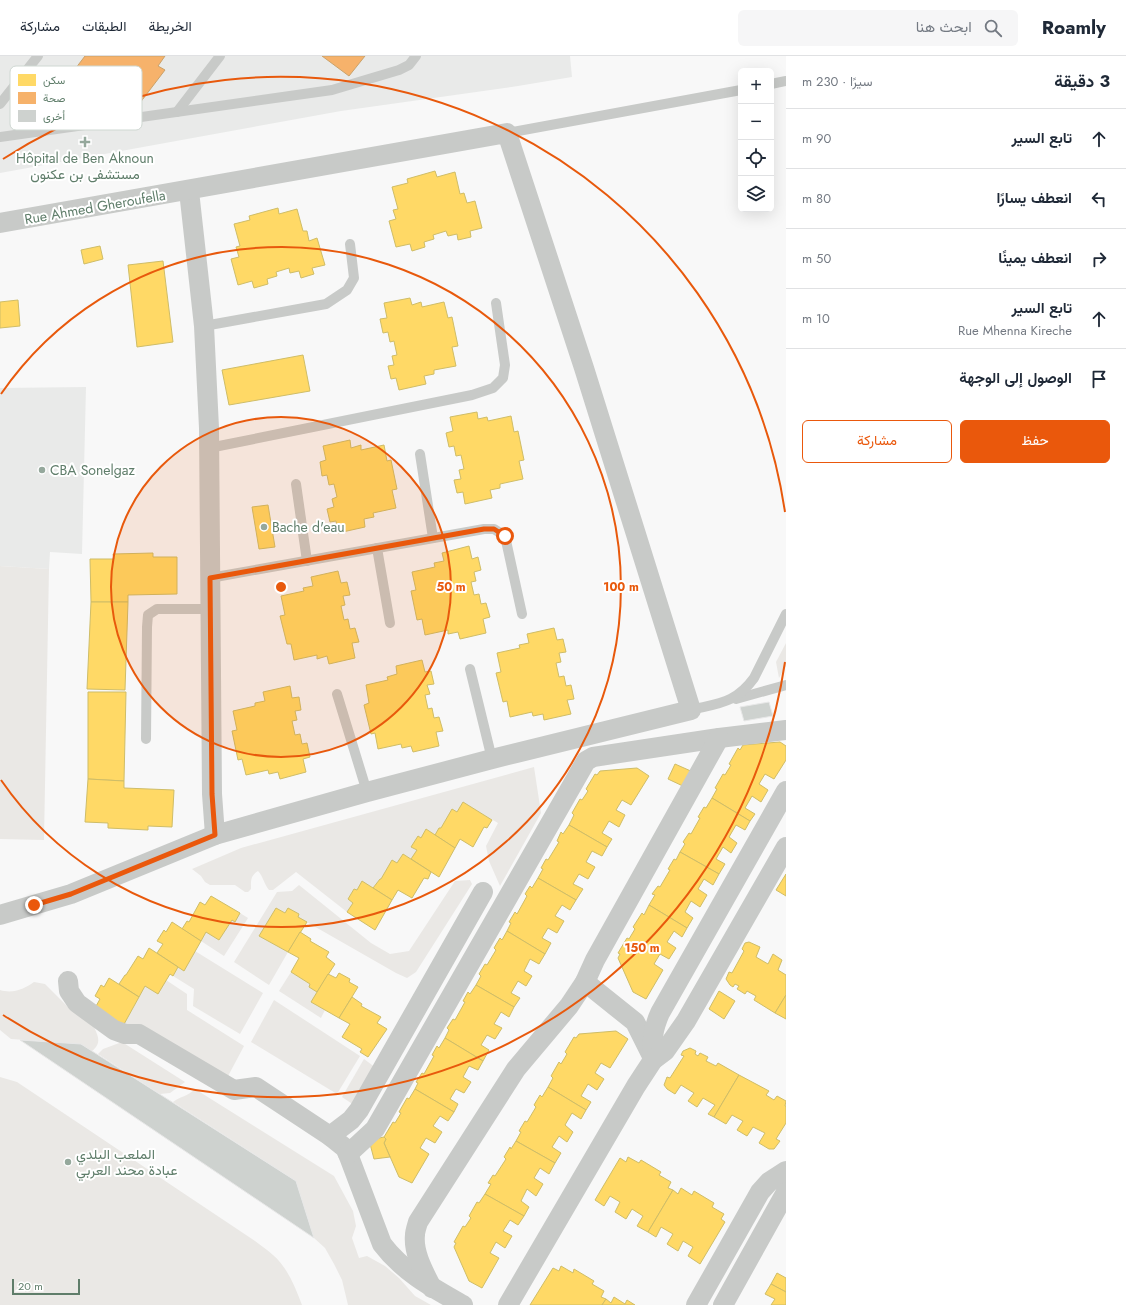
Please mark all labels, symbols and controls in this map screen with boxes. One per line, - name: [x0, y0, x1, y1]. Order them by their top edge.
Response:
- search box: [738, 10, 1018, 46]
- text: Roamly: [1042, 14, 1106, 41]
- text: مشاركة: [20, 16, 60, 36]
- text: الطبقات: [82, 16, 126, 36]
- text: الخريطة: [148, 16, 192, 36]
- text: ابحث هنا: [916, 16, 972, 38]
- icon: search: [982, 17, 1004, 39]
- legend: [10, 66, 142, 130]
- map controls: [738, 68, 774, 212]
- button: +: [738, 68, 774, 104]
- text: 3 دقيقة: [1054, 69, 1110, 93]
- text: سكن: [43, 72, 66, 88]
- text: سيرًا · 230 m: [802, 72, 873, 91]
- text: صحة: [43, 90, 65, 106]
- button: −: [738, 104, 774, 140]
- text: أخرى: [43, 108, 65, 124]
- text: تابع السير: [1012, 127, 1072, 149]
- icon: ahead: [1088, 128, 1110, 150]
- text: 90 m: [802, 129, 831, 148]
- marker: Hôpital de Ben Aknoun مستشفى بن عكنون: [79, 136, 91, 148]
- button: locate: [738, 140, 774, 176]
- place label: Hôpital de Ben Aknoun مستشفى بن عكنون: [16, 148, 154, 184]
- button: layers: [738, 176, 774, 212]
- street label: Rue Ahmed Gheroufella: [23, 185, 167, 229]
- text: انعطف يسارًا: [997, 187, 1072, 209]
- icon: left: [1088, 188, 1110, 210]
- text: 80 m: [802, 189, 831, 208]
- text: انعطف يمينًا: [998, 247, 1072, 269]
- icon: right: [1088, 248, 1110, 270]
- text: 50 m: [802, 249, 831, 268]
- text: تابع السير: [1012, 297, 1072, 319]
- icon: ahead: [1088, 308, 1110, 330]
- text: 10 m: [802, 309, 830, 328]
- text: Rue Mhenna Kireche: [958, 321, 1072, 340]
- text: الوصول إلى الوجهة: [959, 367, 1072, 389]
- icon: arrive: [1088, 368, 1110, 390]
- button: مشاركة: [802, 420, 952, 463]
- button: حفظ: [960, 420, 1110, 463]
- place label: CBA Sonelgaz: [50, 460, 135, 480]
- marker: CBA Sonelgaz: [37, 465, 47, 475]
- place label: Bache d'eau: [272, 517, 345, 537]
- marker: Bache d'eau: [259, 522, 269, 532]
- route start: [496, 527, 514, 545]
- text: 50 m: [436, 578, 466, 596]
- text: 100 m: [603, 578, 639, 596]
- centre of rings: [274, 580, 288, 594]
- route end: [25, 896, 43, 914]
- text: 150 m: [624, 939, 660, 957]
- place label: الملعب البلدي عبادة محند العربي: [76, 1144, 177, 1182]
- marker: الملعب البلدي عبادة محند العربي: [63, 1157, 73, 1167]
- scale bar: [12, 1277, 80, 1296]
- text: 20 m: [18, 1278, 43, 1294]

